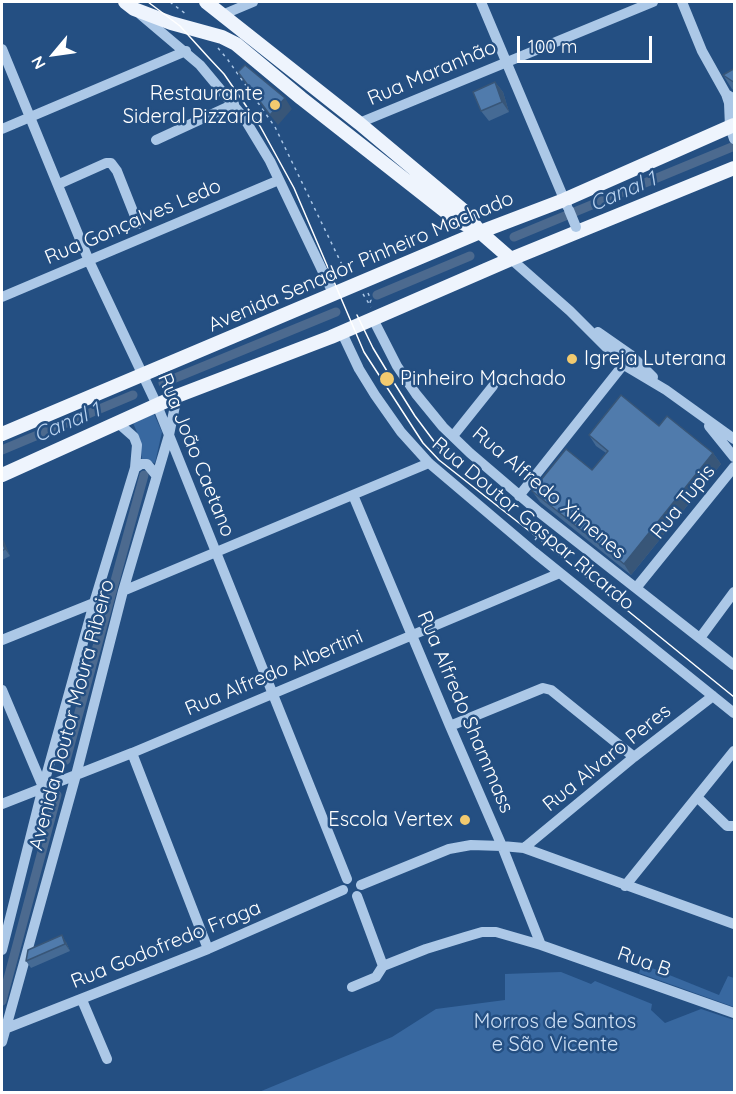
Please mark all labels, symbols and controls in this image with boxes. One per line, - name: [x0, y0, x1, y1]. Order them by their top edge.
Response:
- north arrow: [24, 24, 84, 84]
- scale bar: [520, 24, 655, 62]
- street label: Rua Maranhão: [364, 35, 500, 111]
- text: 100 m: [528, 35, 577, 58]
- text: N: [27, 53, 50, 73]
- place label: Restaurante Sideral Pizzaria: [123, 82, 263, 129]
- marker: Restaurante Sideral Pizzaria: [268, 98, 282, 112]
- water label: Canal 1: [586, 167, 660, 217]
- street label: Rua Gonçalves Ledo: [41, 174, 225, 270]
- street label: Avenida Senador Pinheiro Machado: [205, 187, 517, 337]
- place label: Igreja Luterana: [584, 347, 726, 371]
- marker: Igreja Luterana: [565, 352, 579, 366]
- place label: Pinheiro Machado: [400, 367, 566, 391]
- street label: Rua João Caetano: [152, 370, 240, 540]
- marker: Pinheiro Machado: [378, 370, 396, 388]
- water label: Canal 1: [30, 398, 104, 448]
- street label: Rua Alfredo Ximenes: [467, 422, 631, 564]
- street label: Rua Doutor Gaspar Ricardo: [427, 432, 639, 616]
- street label: Rua Tupis: [646, 460, 720, 544]
- street label: Avenida Doutor Moura Ribeiro: [24, 577, 120, 853]
- street label: Rua Alfredo Shammass: [412, 607, 518, 817]
- street label: Rua Alfredo Albertini: [182, 625, 366, 721]
- street label: Rua Alvaro Peres: [538, 699, 676, 817]
- place label: Escola Vertex: [328, 808, 453, 832]
- marker: Escola Vertex: [458, 813, 472, 827]
- street label: Rua Godofredo Fraga: [67, 896, 265, 994]
- street label: Rua B: [614, 942, 674, 982]
- park label: Morros de Santos e São Vicente: [474, 1010, 636, 1057]

